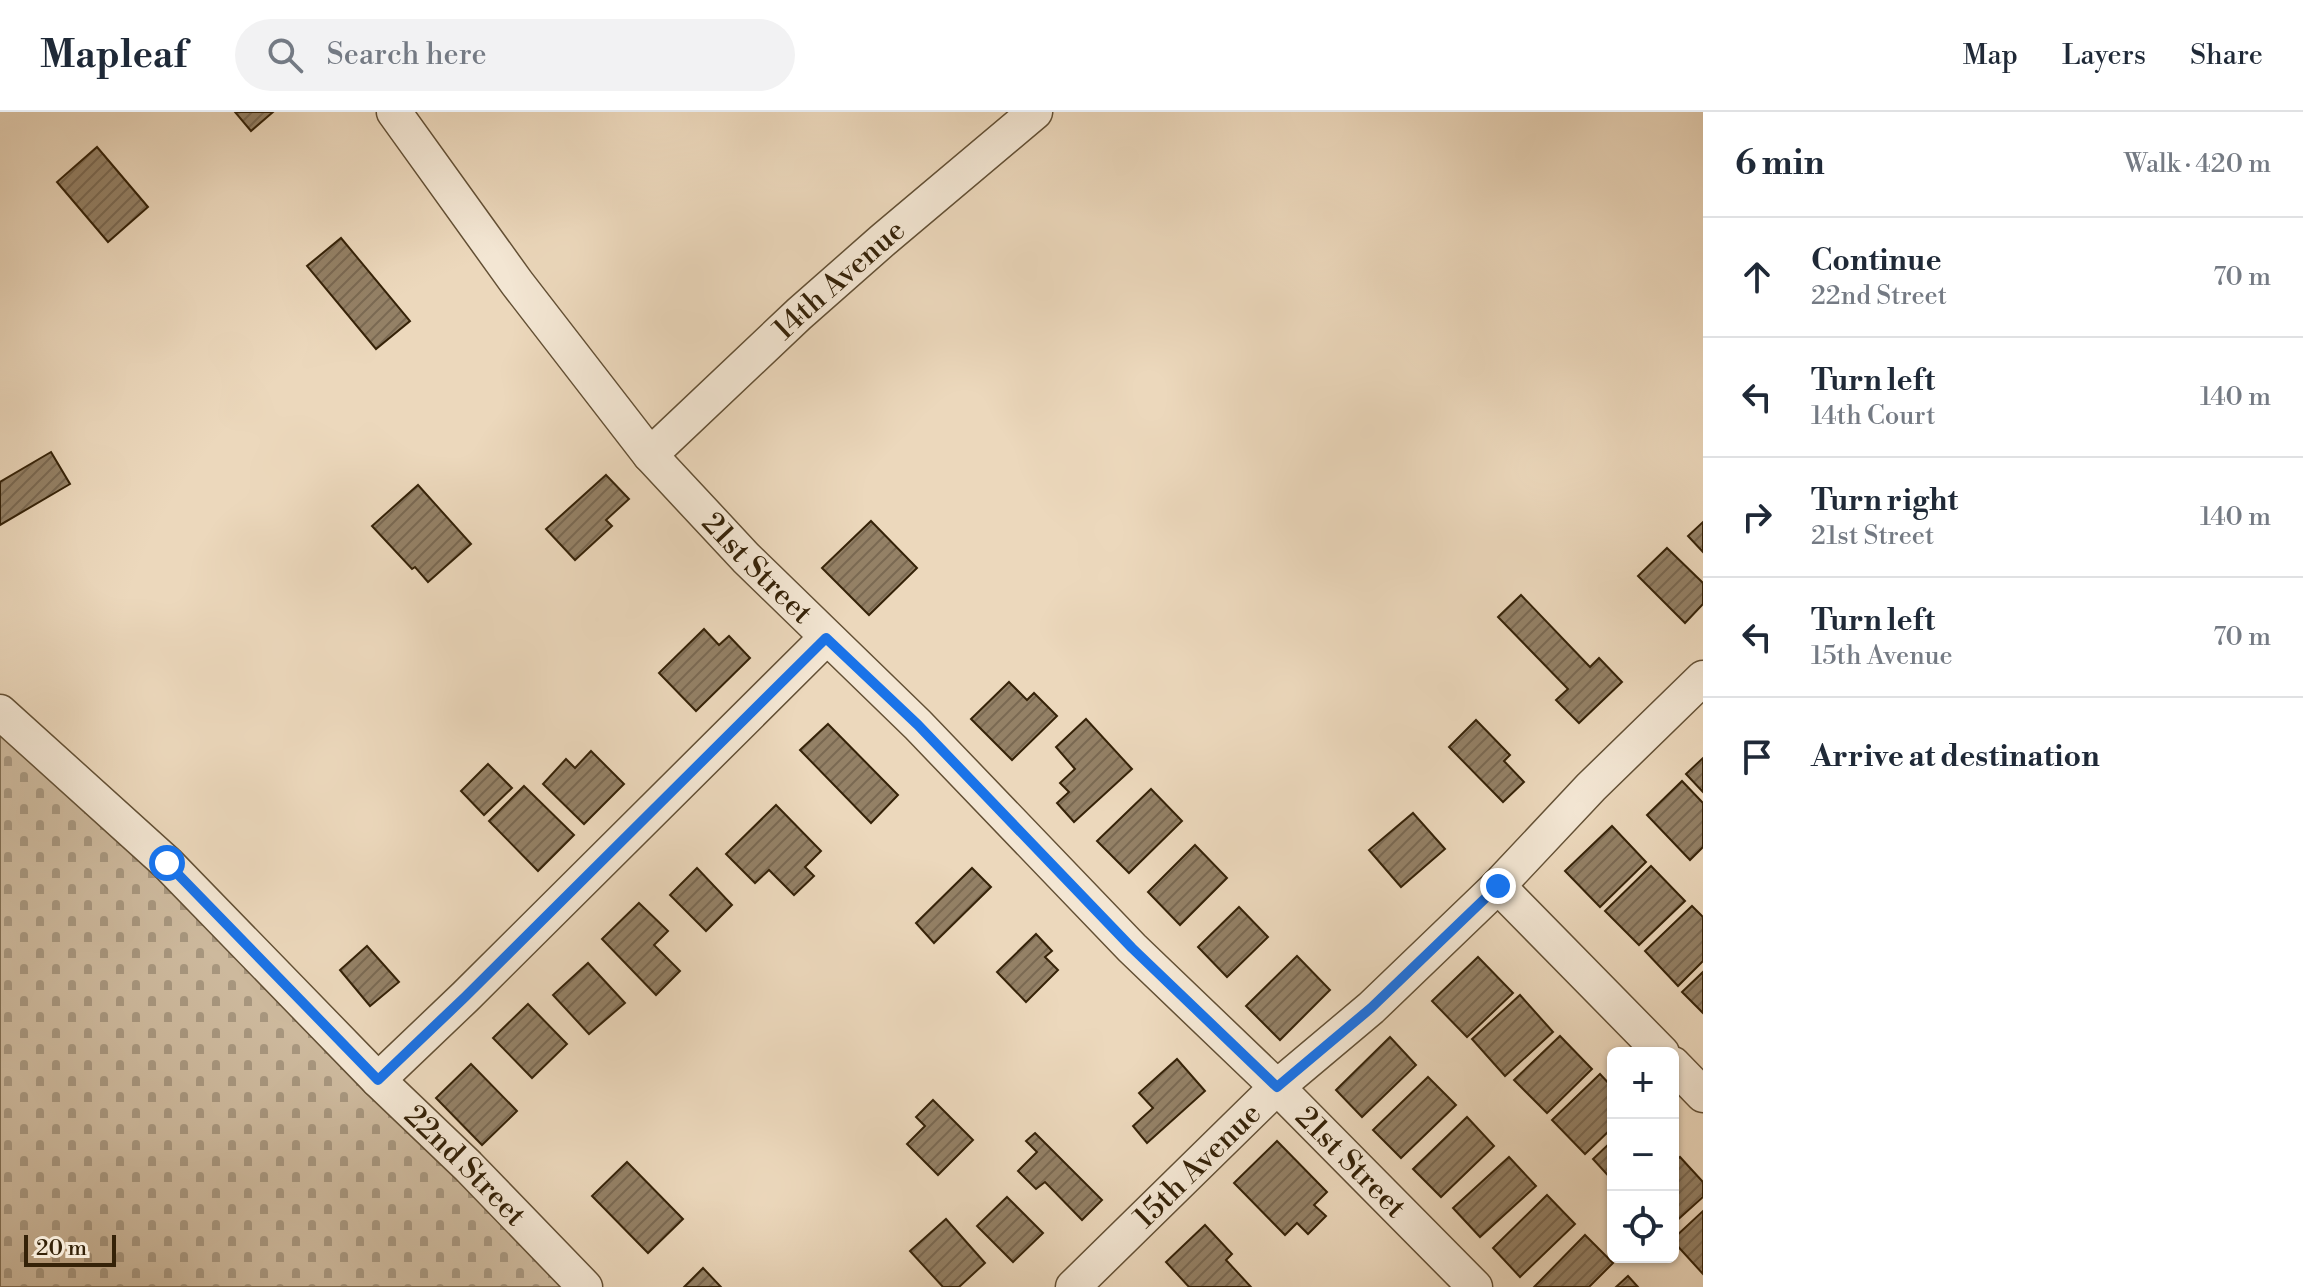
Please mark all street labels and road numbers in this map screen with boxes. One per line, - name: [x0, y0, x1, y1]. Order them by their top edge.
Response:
- street label: 14th Avenue: [766, 212, 913, 348]
- street label: 21st Street: [693, 505, 821, 633]
- street label: 15th Avenue: [1126, 1095, 1270, 1237]
- street label: 22nd Street: [396, 1097, 534, 1235]
- street label: 21st Street: [1287, 1099, 1414, 1227]

